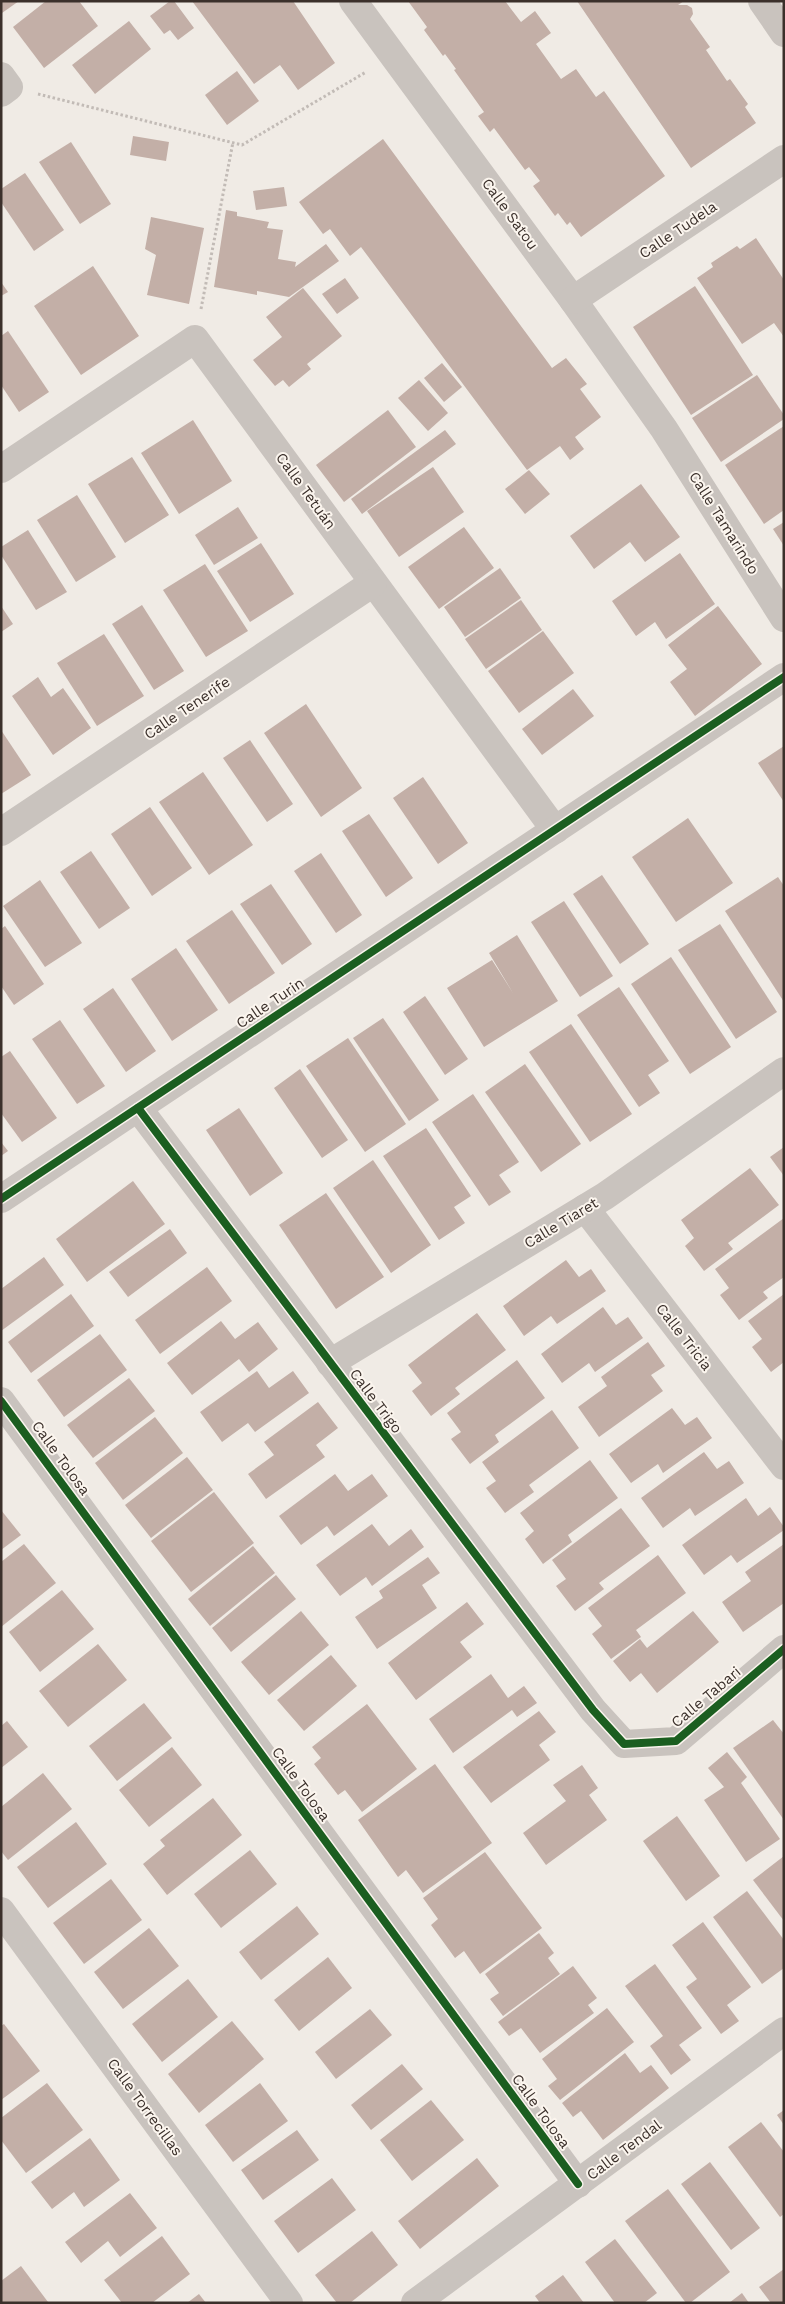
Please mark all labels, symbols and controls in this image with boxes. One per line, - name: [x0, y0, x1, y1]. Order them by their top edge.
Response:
- street label: Calle Satou: [478, 175, 542, 253]
- street label: Calle Tudela: [636, 197, 721, 263]
- street label: Calle Tetuán: [272, 449, 340, 533]
- street label: Calle Tamarindo: [685, 468, 763, 578]
- street label: Calle Tenerife: [141, 673, 233, 743]
- street label: Calle Turin: [233, 974, 307, 1032]
- street label: Calle Tiaret: [521, 1193, 602, 1252]
- street label: Calle Tricia: [652, 1300, 716, 1375]
- street label: Calle Trigo: [346, 1365, 406, 1437]
- street label: Calle Tolosa: [28, 1417, 94, 1499]
- street label: Calle Tabari: [668, 1663, 744, 1731]
- street label: Calle Tolosa: [268, 1743, 334, 1825]
- street label: Calle Torrecillas: [104, 2055, 187, 2159]
- street label: Calle Tolosa: [508, 2070, 574, 2152]
- street label: Calle Tendal: [583, 2116, 665, 2184]

